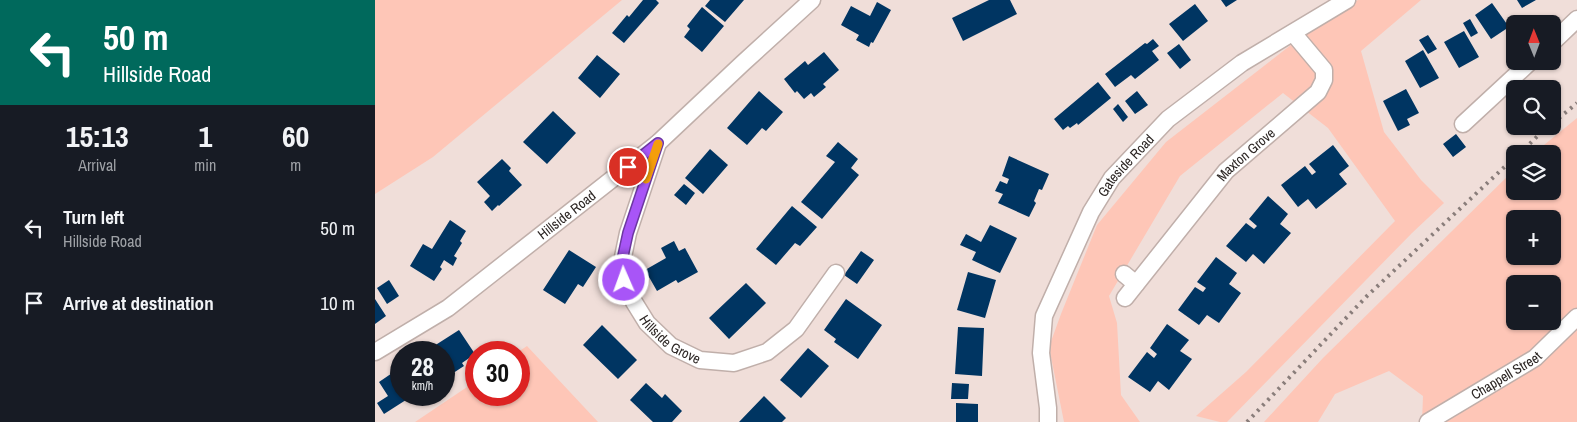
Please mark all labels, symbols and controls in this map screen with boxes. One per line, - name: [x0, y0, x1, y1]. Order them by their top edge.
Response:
- text: 50 m: [103, 14, 168, 61]
- north arrow: [1506, 15, 1561, 70]
- map controls: [1506, 15, 1561, 330]
- icon: left: [20, 20, 85, 85]
- text: Hillside Road: [103, 59, 211, 89]
- button: search: [1506, 80, 1561, 135]
- text: 15:13: [66, 116, 129, 156]
- text: 1: [198, 116, 212, 156]
- text: 60: [282, 116, 309, 156]
- street label: Maxton Grove: [1213, 124, 1279, 185]
- street label: Gateside Road: [1094, 130, 1158, 200]
- button: layers: [1506, 145, 1561, 200]
- pin: [607, 146, 649, 188]
- icon: arrive: [614, 153, 642, 181]
- text: Arrival: [78, 154, 116, 176]
- text: min: [194, 154, 216, 176]
- text: m: [290, 154, 301, 176]
- street label: Hillside Road: [534, 186, 599, 243]
- text: Turn left: [63, 204, 124, 230]
- button: +: [1506, 210, 1561, 265]
- icon: left: [20, 214, 48, 242]
- text: 50 m: [320, 215, 355, 241]
- text: Hillside Road: [63, 230, 142, 252]
- position arrow: [597, 253, 649, 305]
- button: −: [1506, 275, 1561, 330]
- icon: arrive: [20, 289, 48, 317]
- text: Arrive at destination: [63, 290, 214, 316]
- text: 10 m: [320, 290, 355, 316]
- street label: Hillside Grove: [635, 312, 704, 368]
- speed limit sign: 30: [465, 341, 530, 406]
- street label: Chappell Street: [1467, 347, 1546, 403]
- text: 28: [411, 350, 434, 384]
- text: km/h: [412, 378, 433, 394]

